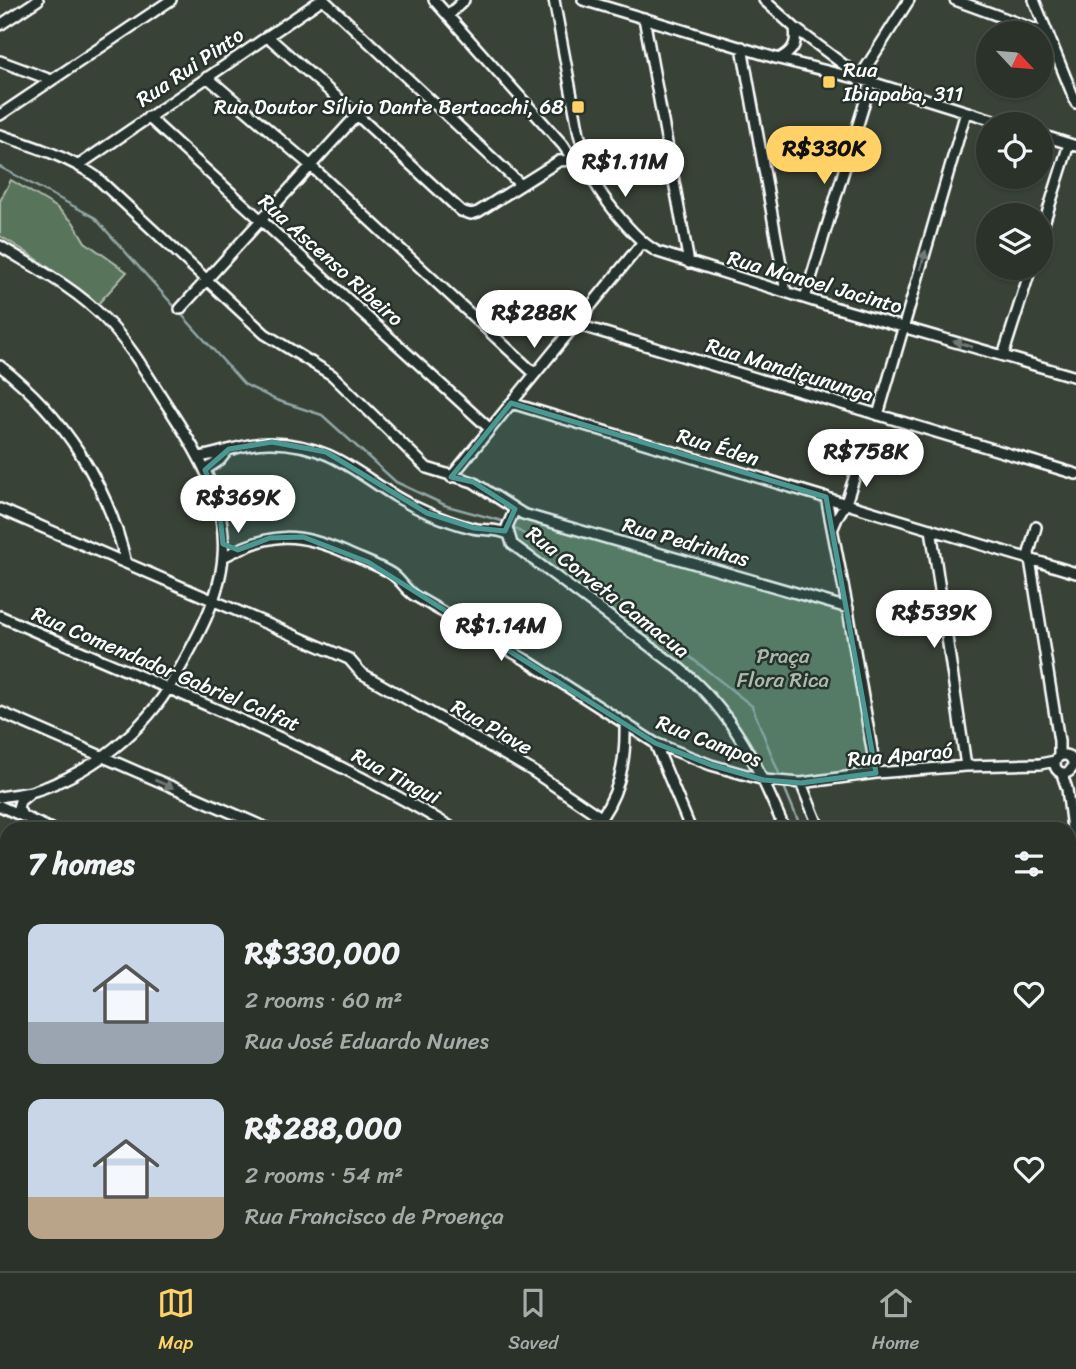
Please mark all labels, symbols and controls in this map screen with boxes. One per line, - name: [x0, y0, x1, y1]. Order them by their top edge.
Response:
- street label: Rua Rui Pinto: [128, 17, 252, 117]
- north arrow: [976, 21, 1054, 98]
- map controls: [976, 21, 1053, 280]
- place label: Rua Ibiapaba, 311: [842, 51, 963, 113]
- marker: Rua Ibiapaba, 311: [821, 74, 837, 90]
- place label: Rua Doutor Sílvio Dante Bertacchi, 68: [214, 88, 564, 126]
- marker: Rua Doutor Sílvio Dante Bertacchi, 68: [570, 99, 586, 115]
- button: locate: [976, 112, 1053, 189]
- pin: R$330K: [767, 127, 881, 186]
- text: R$330K: [782, 128, 866, 169]
- pin: R$1.11M: [560, 140, 690, 199]
- text: R$1.11M: [582, 141, 668, 182]
- street label: Rua Ascenso Ribeiro: [249, 184, 413, 337]
- button: layers: [976, 203, 1053, 280]
- street label: Rua Manoel Jacinto: [723, 239, 907, 325]
- one-way arrow: [918, 249, 929, 271]
- pin: R$288K: [477, 290, 591, 350]
- text: R$288K: [492, 292, 576, 333]
- street label: Rua Mandiçununga: [701, 326, 879, 414]
- one-way arrow: [953, 339, 974, 349]
- street label: Rua Éden: [672, 417, 764, 477]
- pin: R$758K: [809, 430, 923, 489]
- text: R$758K: [824, 431, 908, 472]
- pin: R$369K: [181, 476, 295, 535]
- text: R$369K: [196, 477, 280, 518]
- street label: Rua Pedrinhas: [618, 506, 754, 578]
- street label: Rua Corveta Camacua: [518, 516, 699, 669]
- pin: R$539K: [877, 590, 991, 650]
- text: R$539K: [892, 592, 976, 633]
- street label: Rua Comendador Gabriel Calfat: [26, 595, 306, 743]
- pin: R$1.14M: [436, 604, 566, 663]
- text: R$1.14M: [456, 605, 546, 646]
- park label: Praça Flora Rica: [737, 637, 830, 699]
- street label: Rua Piave: [444, 688, 540, 766]
- street label: Rua Campos: [651, 704, 768, 779]
- street label: Rua Aparaó: [846, 731, 954, 779]
- street label: Rua Tingui: [345, 737, 448, 816]
- one-way arrow: [154, 778, 175, 789]
- text: 7 homes: [28, 837, 135, 891]
- icon: filters: [1010, 845, 1048, 883]
- text: R$330,000: [245, 926, 400, 980]
- icon: home: [84, 952, 168, 1036]
- icon: heart: [1010, 975, 1048, 1013]
- text: 2 rooms · 60 m²: [245, 980, 403, 1021]
- text: Rua José Eduardo Nunes: [245, 1021, 489, 1062]
- text: R$288,000: [245, 1101, 402, 1155]
- icon: home: [84, 1127, 168, 1211]
- icon: heart: [1010, 1150, 1048, 1188]
- text: 2 rooms · 54 m²: [245, 1155, 403, 1196]
- text: Rua Francisco de Proença: [245, 1196, 504, 1237]
- tab: Map: [157, 1284, 195, 1359]
- tab: Saved: [508, 1284, 558, 1359]
- tab: Home: [872, 1284, 919, 1359]

